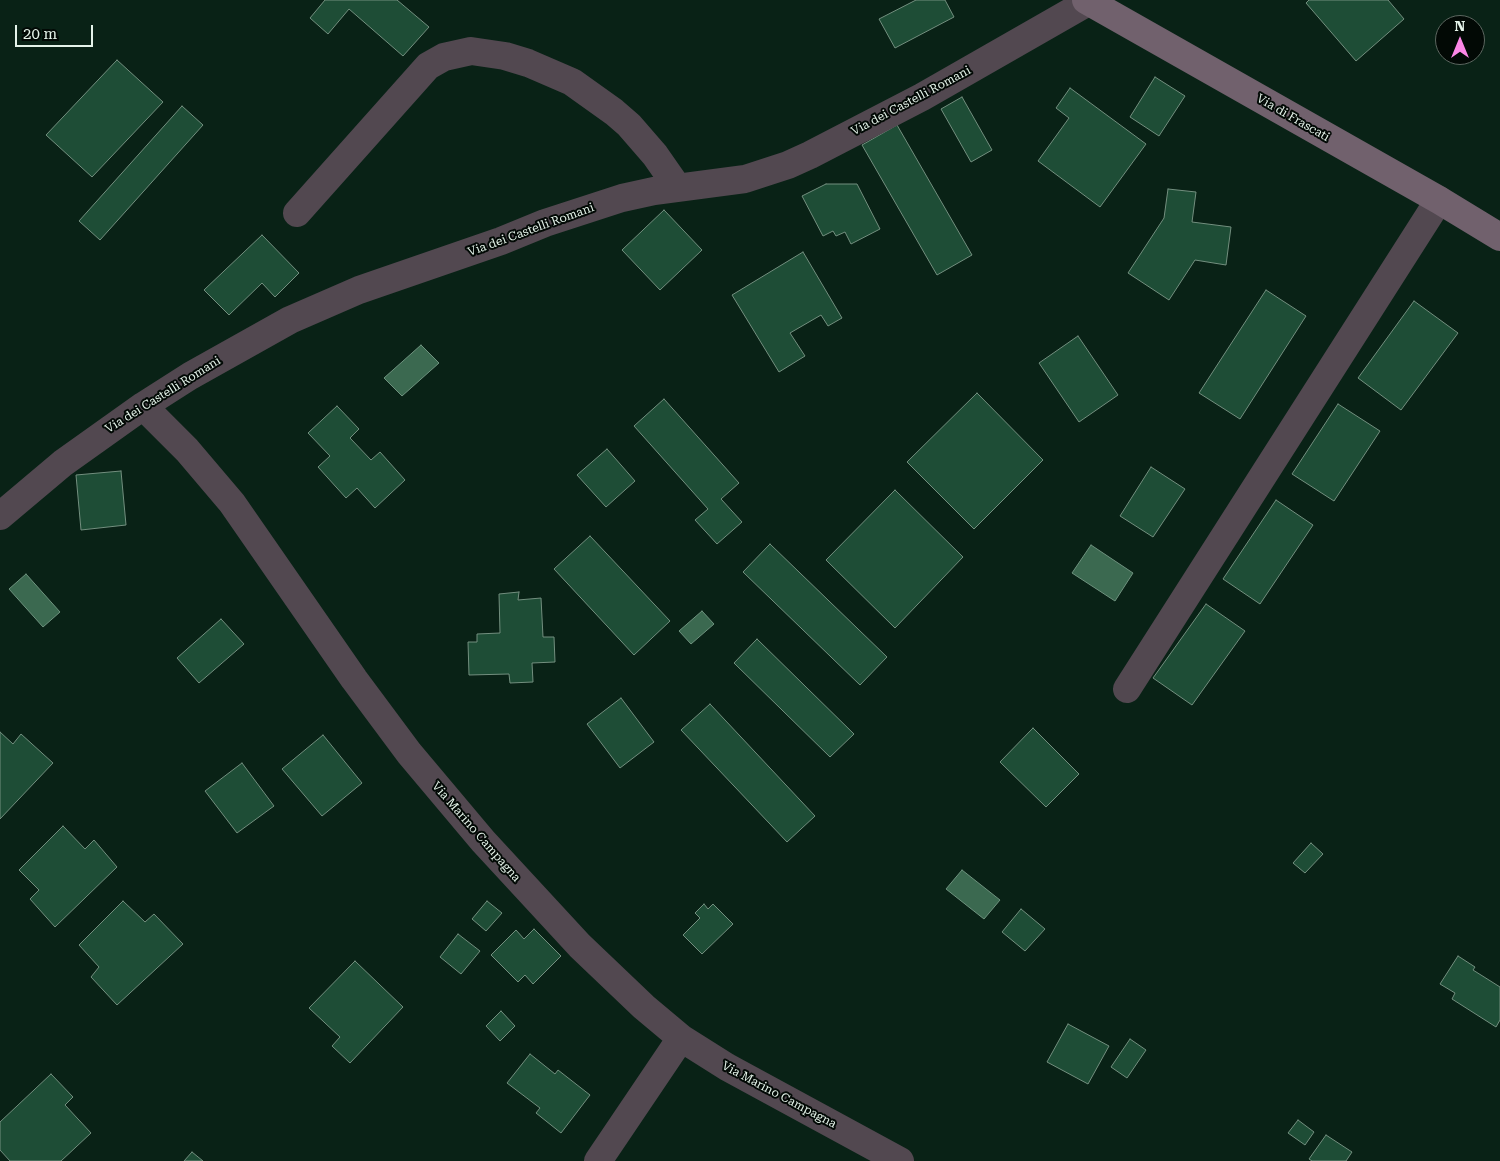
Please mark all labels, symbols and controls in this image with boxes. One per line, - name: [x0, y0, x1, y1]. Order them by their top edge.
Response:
- scale bar: [18, 15, 95, 47]
- north arrow: [1435, 15, 1485, 65]
- text: N: [1455, 18, 1465, 34]
- text: 20 m: [23, 25, 57, 43]
- street label: Via dei Castelli Romani: [849, 63, 973, 139]
- street label: Via di Frascati: [1254, 91, 1332, 145]
- street label: Via dei Castelli Romani: [466, 200, 596, 260]
- street label: Via dei Castelli Romani: [103, 354, 223, 436]
- street label: Via Marino Campagna: [429, 779, 523, 885]
- street label: Via Marino Campagna: [719, 1059, 839, 1131]

